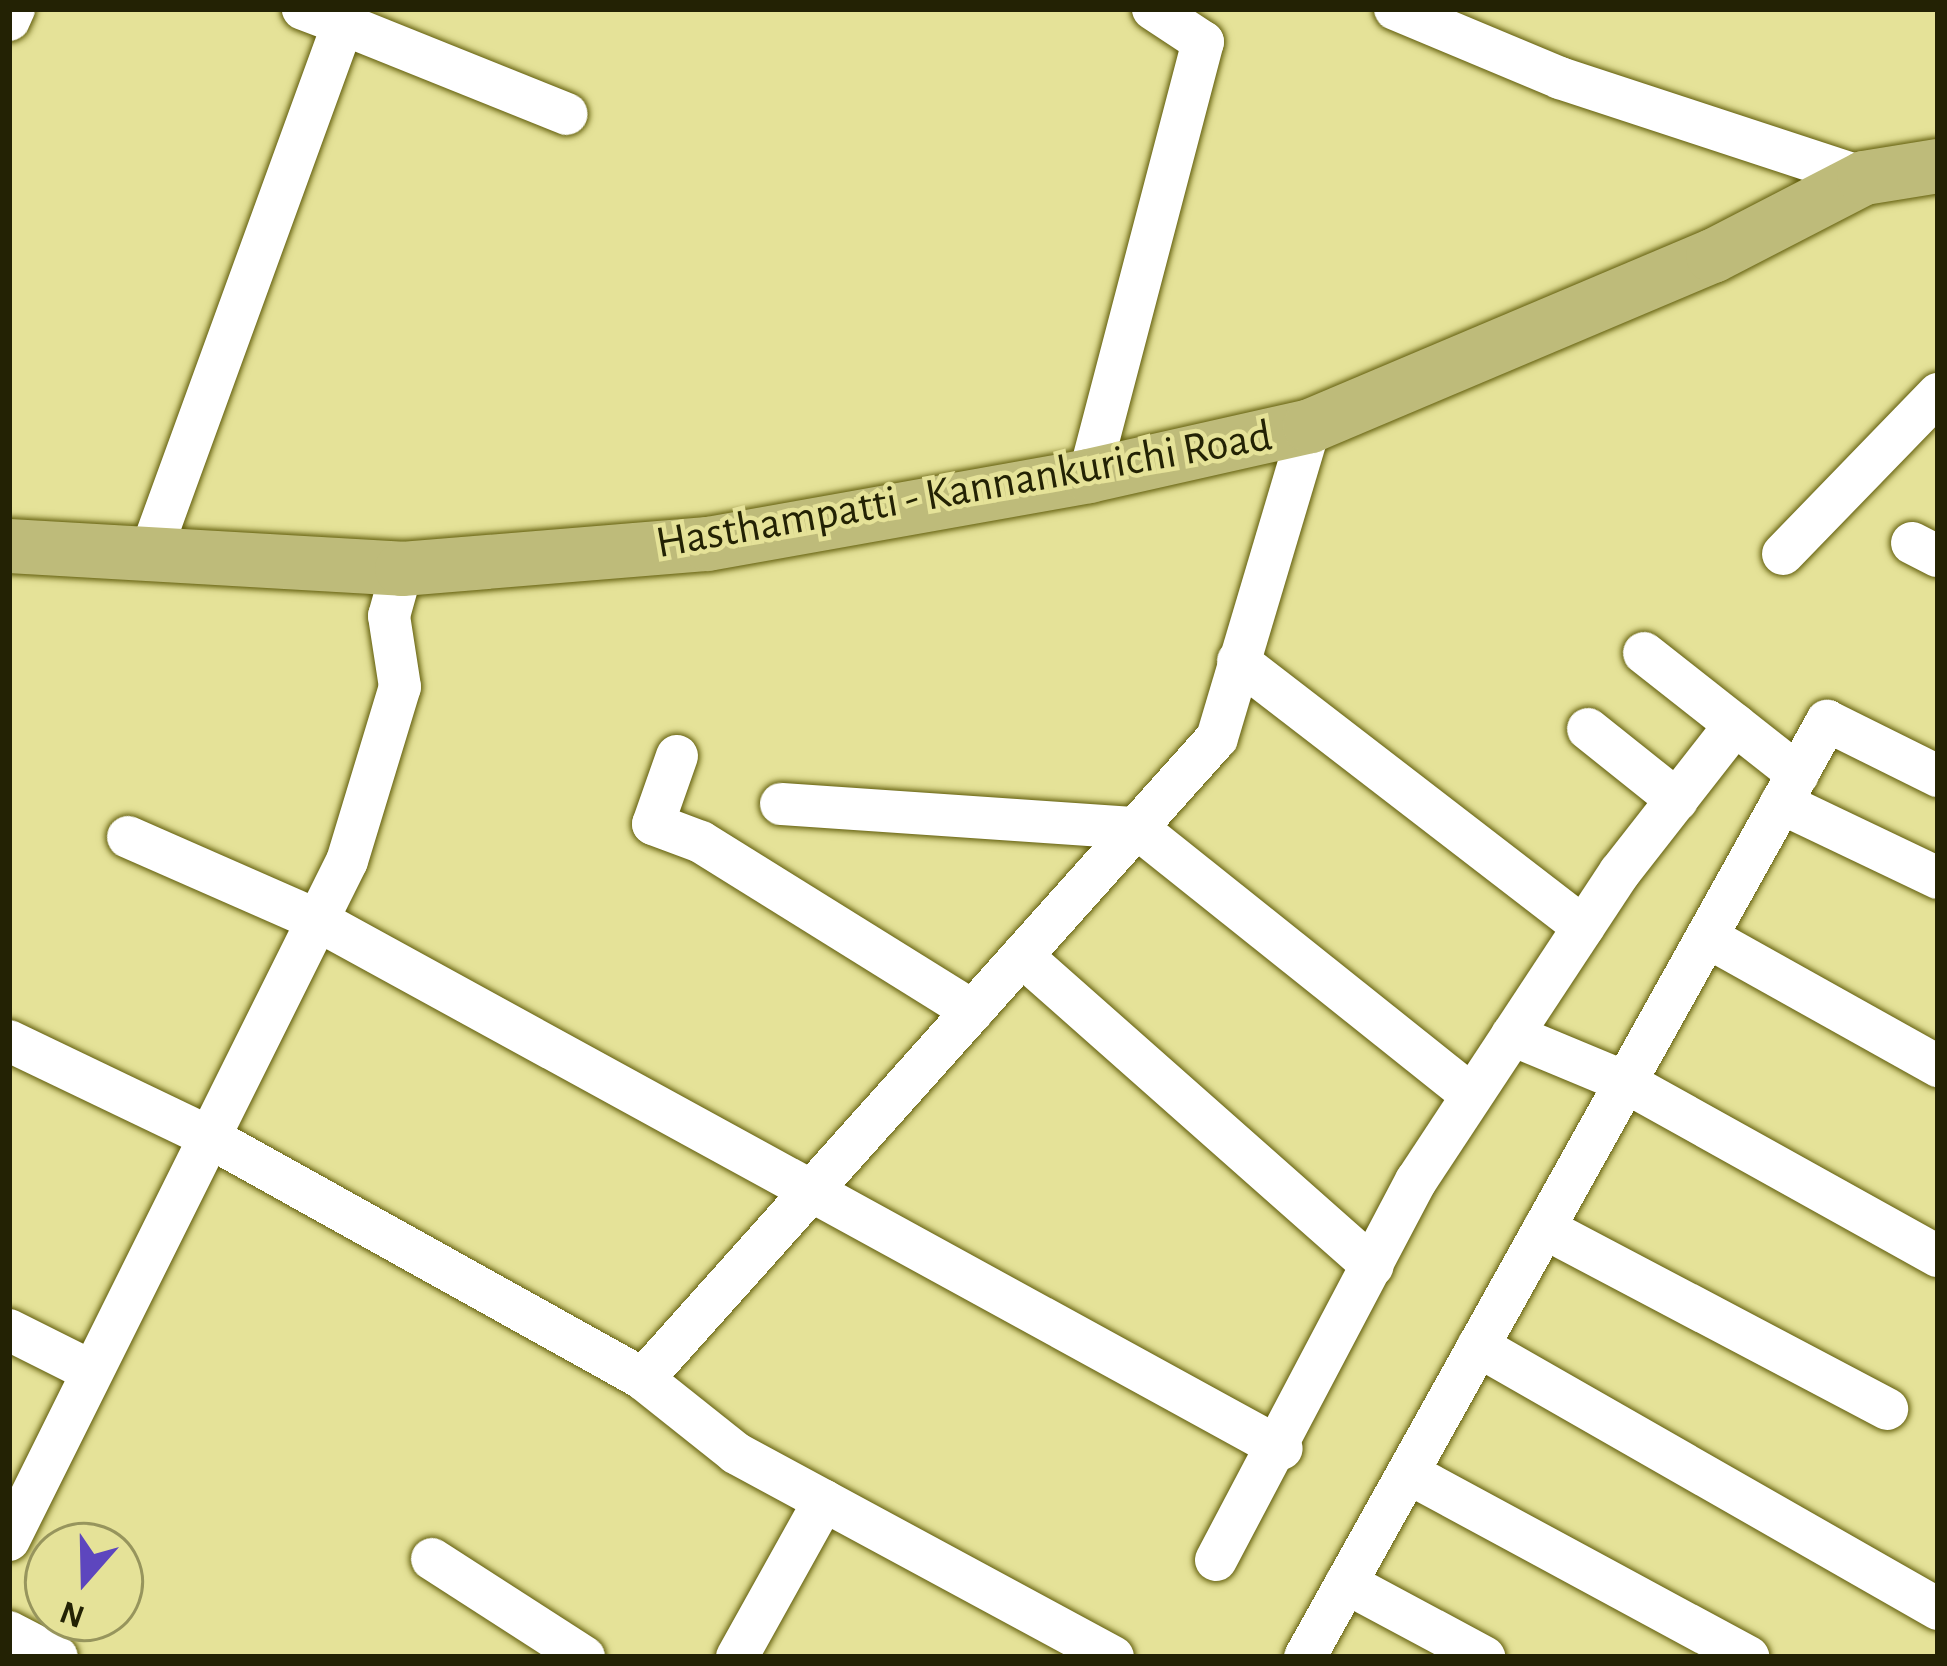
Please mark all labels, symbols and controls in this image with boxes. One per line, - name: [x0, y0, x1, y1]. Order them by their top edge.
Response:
- street label: Hasthampatti - Kannankurichi Road: [652, 409, 1276, 571]
- north arrow: [24, 1522, 144, 1642]
- text: N: [56, 1594, 89, 1633]

